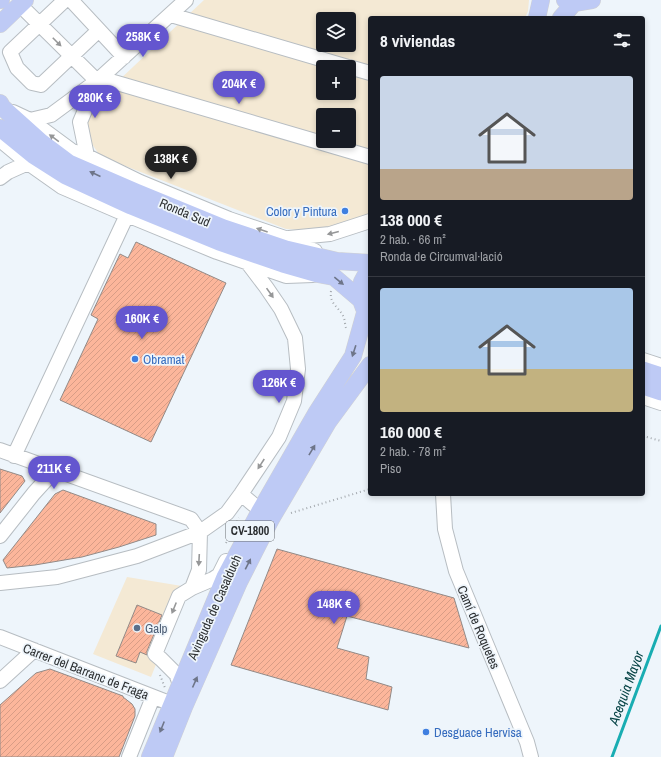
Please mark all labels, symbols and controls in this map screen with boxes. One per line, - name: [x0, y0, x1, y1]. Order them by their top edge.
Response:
- map controls: [316, 12, 356, 148]
- button: layers: [316, 12, 356, 52]
- pin: 258K €: [110, 24, 176, 58]
- text: 258K €: [126, 28, 160, 45]
- text: 8 viviendas: [380, 29, 455, 52]
- icon: filters: [611, 29, 633, 51]
- one-way arrow: [52, 37, 62, 47]
- button: +: [316, 60, 356, 100]
- pin: 204K €: [206, 71, 272, 105]
- text: 204K €: [222, 75, 256, 92]
- pin: 280K €: [62, 85, 128, 119]
- text: 280K €: [78, 89, 112, 106]
- icon: home: [471, 102, 543, 174]
- button: −: [316, 108, 356, 148]
- one-way arrow: [49, 134, 60, 142]
- pin: 138K €: [138, 146, 204, 180]
- text: 138K €: [154, 150, 188, 167]
- one-way arrow: [89, 171, 100, 177]
- street label: Ronda Sud: [157, 194, 213, 231]
- place label: Color y Pintura: [266, 203, 337, 220]
- marker: Color y Pintura: [340, 206, 350, 216]
- text: 138 000 €: [380, 208, 442, 231]
- one-way arrow: [256, 227, 268, 233]
- one-way arrow: [327, 230, 339, 236]
- text: 2 hab. · 66 m²: [380, 231, 446, 248]
- text: Ronda de Circumval·lació: [380, 248, 503, 265]
- one-way arrow: [333, 276, 344, 285]
- one-way arrow: [266, 288, 274, 299]
- pin: 160K €: [109, 306, 175, 340]
- text: 160K €: [125, 310, 159, 327]
- icon: home: [471, 314, 543, 386]
- one-way arrow: [351, 345, 357, 357]
- place label: Obramat: [143, 351, 185, 368]
- marker: Obramat: [130, 354, 140, 364]
- pin: 126K €: [246, 370, 312, 404]
- text: 126K €: [262, 374, 296, 391]
- text: 160 000 €: [380, 420, 442, 443]
- text: 2 hab. · 78 m²: [380, 443, 446, 460]
- one-way arrow: [308, 444, 315, 456]
- pin: 211K €: [21, 456, 87, 490]
- one-way arrow: [257, 459, 265, 469]
- text: 211K €: [37, 460, 71, 477]
- text: Piso: [380, 460, 401, 477]
- road number: CV-1800: [226, 521, 274, 541]
- street label: Avinguda de Casalduch: [183, 552, 245, 663]
- one-way arrow: [196, 554, 202, 567]
- one-way arrow: [245, 558, 252, 569]
- street label: Camí de Roquetes: [453, 583, 504, 671]
- pin: 148K €: [301, 591, 367, 625]
- text: 148K €: [317, 595, 351, 612]
- one-way arrow: [170, 603, 176, 615]
- place label: Galp: [145, 620, 168, 637]
- marker: Galp: [132, 623, 142, 633]
- street label: Carrer del Barranc de Fraga: [21, 640, 151, 703]
- water label: Acequia Mayor: [604, 648, 648, 728]
- one-way arrow: [193, 676, 199, 688]
- one-way arrow: [159, 722, 165, 734]
- place label: Desguace Hervisa: [434, 724, 522, 741]
- marker: Desguace Hervisa: [421, 727, 431, 737]

